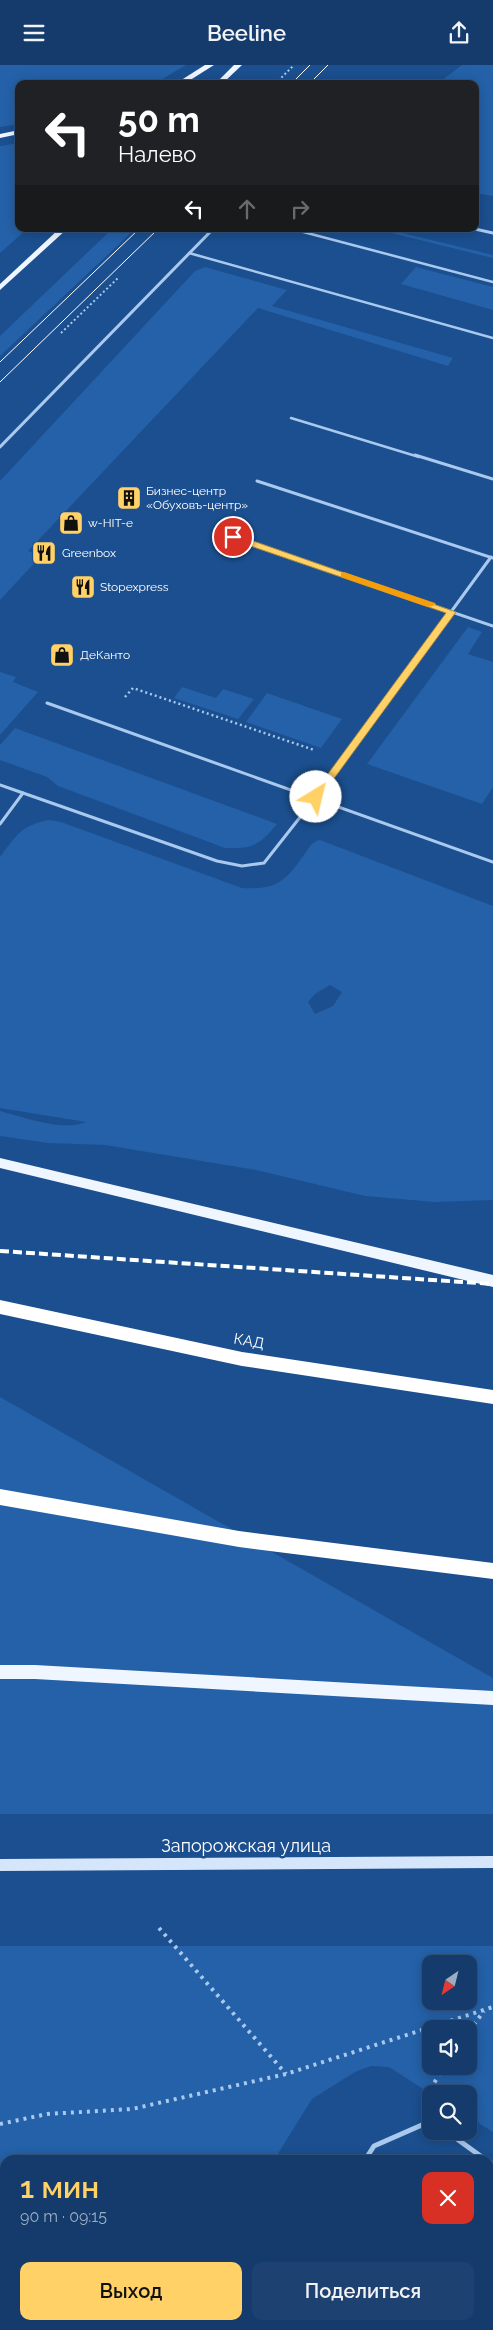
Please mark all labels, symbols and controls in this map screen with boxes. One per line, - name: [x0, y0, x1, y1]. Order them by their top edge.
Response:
- icon: menu: [20, 19, 48, 47]
- icon: share: [445, 19, 473, 47]
- text: Beeline: [207, 20, 286, 46]
- text: 50 m: [118, 99, 200, 140]
- icon: left: [35, 100, 100, 165]
- text: Налево: [118, 141, 196, 167]
- icon: left: [180, 195, 208, 223]
- icon: ahead: [233, 195, 261, 223]
- icon: right: [286, 195, 314, 223]
- place label: Бизнес-центр «Обуховъ-центр»: [146, 484, 248, 512]
- building icon: Бизнес-центр «Обуховъ-центр»: [116, 485, 142, 511]
- shop icon: w-HIT-e: [58, 510, 84, 536]
- place label: w-HIT-e: [88, 516, 133, 530]
- pin: [212, 516, 254, 558]
- icon: arrive: [219, 523, 247, 551]
- restaurant icon: Greenbox: [31, 540, 57, 566]
- place label: Greenbox: [62, 546, 116, 560]
- restaurant icon: Stopexpress: [70, 574, 96, 600]
- place label: Stopexpress: [100, 580, 169, 594]
- shop icon: ДеКанто: [49, 642, 75, 668]
- place label: ДеКанто: [80, 648, 130, 662]
- position arrow: [289, 770, 341, 822]
- street label: КАД: [232, 1329, 266, 1353]
- street label: Запорожская улица: [161, 1835, 331, 1856]
- north arrow: [422, 1955, 478, 2010]
- map controls: [422, 1955, 477, 2140]
- button: sound: [422, 2020, 477, 2075]
- button: search: [422, 2085, 477, 2140]
- text: 1 мин: [20, 2170, 99, 2205]
- button: close: [422, 2172, 474, 2224]
- text: 90 m · 09:15: [20, 2207, 107, 2226]
- button: Выход: [20, 2262, 242, 2320]
- button: Поделиться: [252, 2262, 474, 2320]

